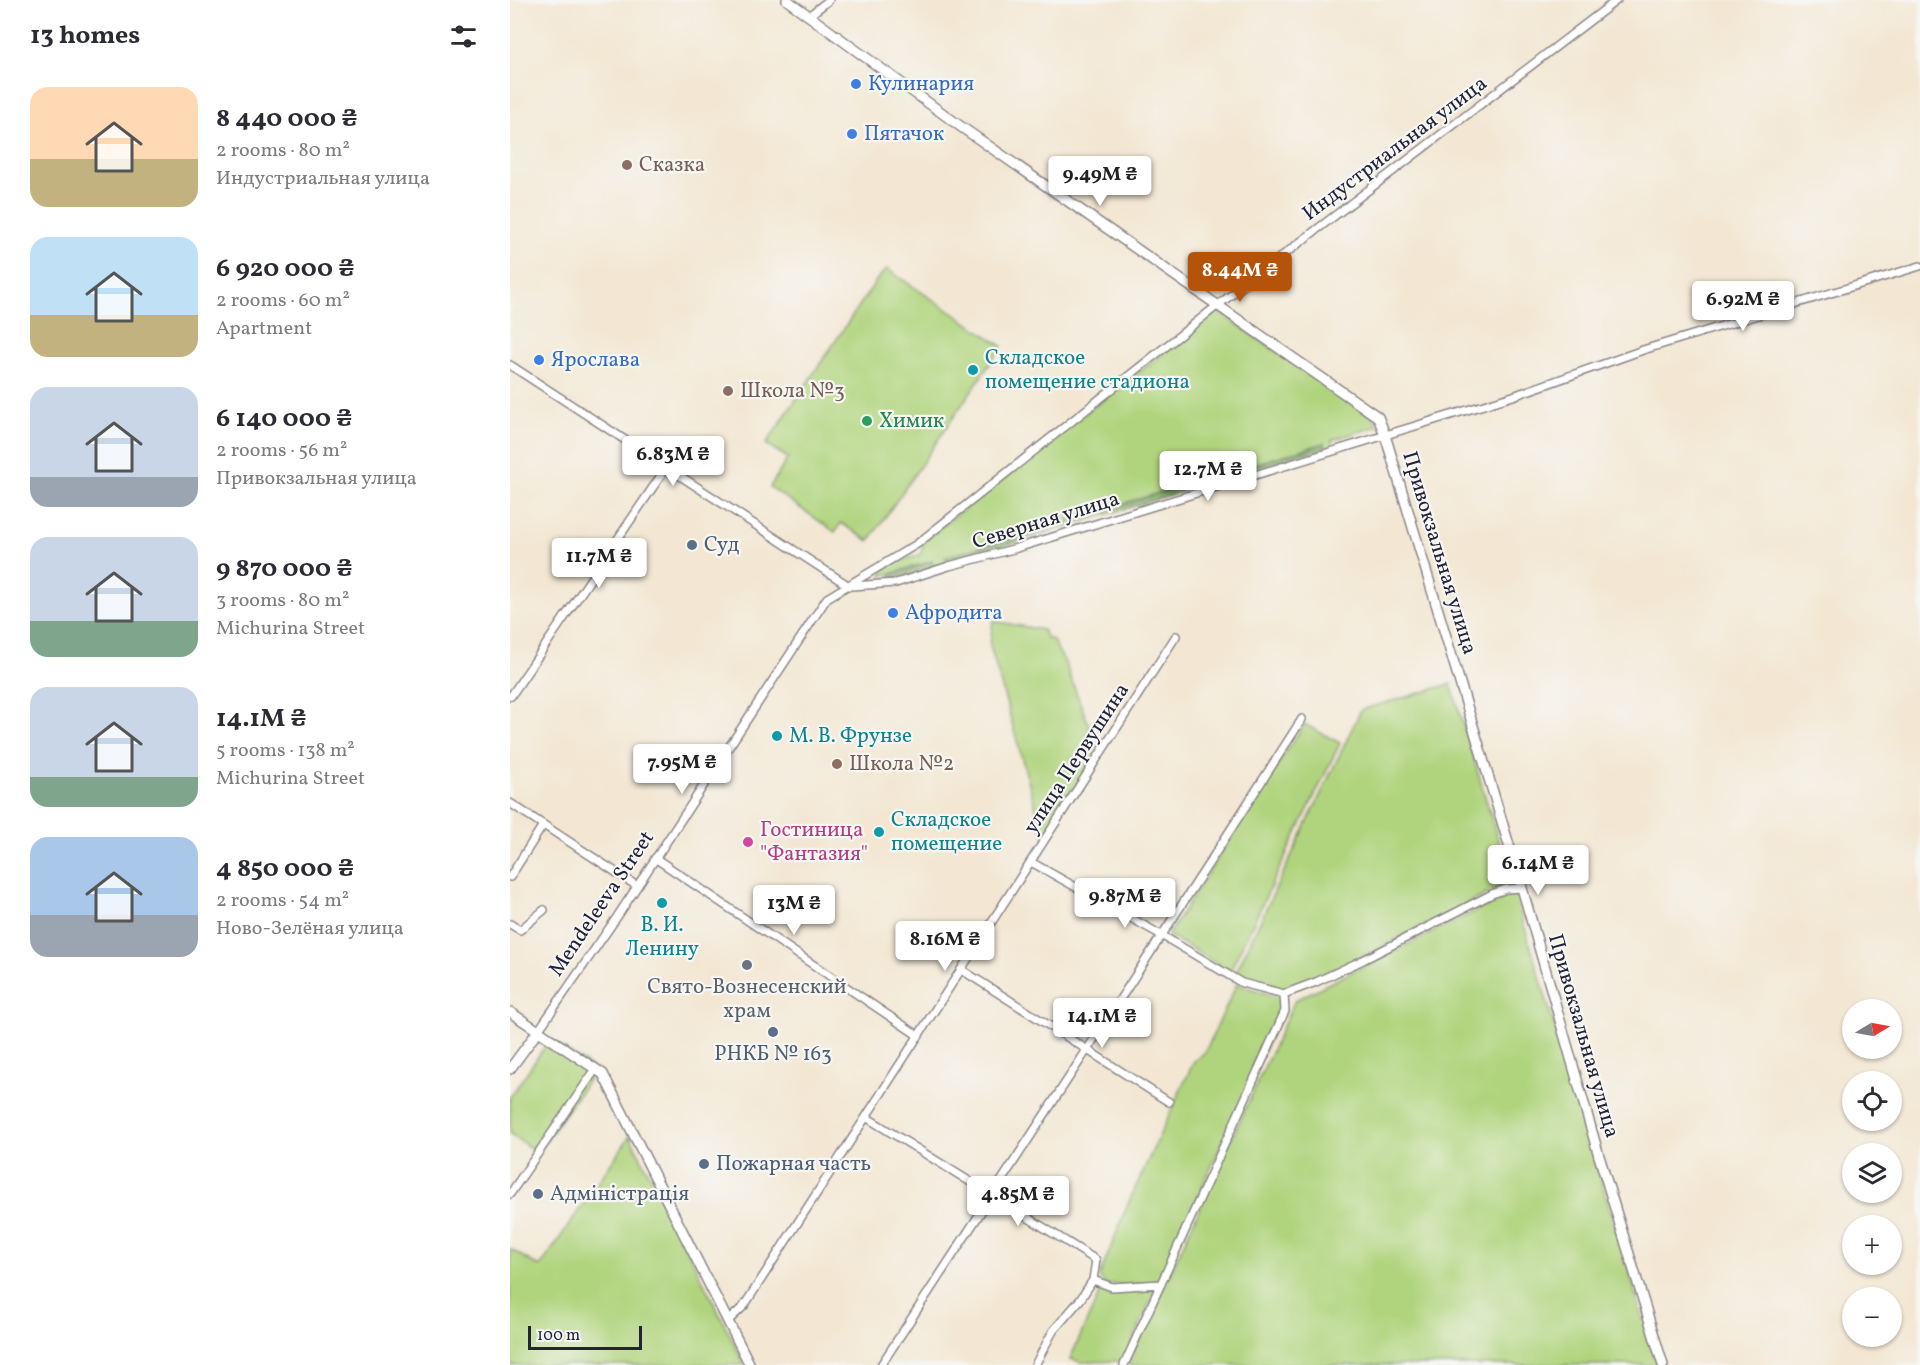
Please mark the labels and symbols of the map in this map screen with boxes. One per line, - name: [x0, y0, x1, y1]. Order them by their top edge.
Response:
- place label: Кулинария: [868, 70, 974, 99]
- street label: Индустриальная улица: [1297, 70, 1493, 228]
- marker: Кулинария: [849, 77, 863, 91]
- place label: Пятачок: [864, 120, 944, 149]
- marker: Пятачок: [845, 127, 859, 141]
- place label: Сказка: [639, 151, 705, 180]
- pin: 9.49M ₴: [1045, 156, 1155, 207]
- marker: Сказка: [620, 158, 634, 172]
- pin: 8.44M ₴: [1185, 252, 1295, 303]
- pin: 6.92M ₴: [1688, 281, 1798, 332]
- place label: Складское помещение стадиона: [985, 344, 1190, 397]
- place label: Ярослава: [551, 346, 640, 375]
- marker: Ярослава: [532, 353, 546, 367]
- marker: Складское помещение стадиона: [966, 363, 980, 377]
- place label: Школа №3: [740, 377, 845, 406]
- marker: Школа №3: [721, 384, 735, 398]
- place label: Химик: [879, 407, 944, 436]
- marker: Химик: [860, 414, 874, 428]
- pin: 6.83M ₴: [618, 436, 728, 487]
- street label: Привокзальная улица: [1394, 448, 1484, 658]
- pin: 12.7M ₴: [1153, 451, 1263, 502]
- street label: Северная улица: [969, 485, 1123, 557]
- place label: Суд: [704, 531, 740, 560]
- pin: 11.7M ₴: [544, 538, 654, 589]
- marker: Суд: [685, 538, 699, 552]
- place label: Афродита: [905, 599, 1003, 628]
- marker: Афродита: [886, 606, 900, 620]
- street label: улица Первушина: [1017, 678, 1137, 840]
- place label: М. В. Фрунзе: [789, 722, 912, 751]
- marker: М. В. Фрунзе: [770, 729, 784, 743]
- pin: 7.95M ₴: [627, 744, 737, 795]
- place label: Школа №2: [849, 750, 954, 779]
- marker: Школа №2: [830, 757, 844, 771]
- place label: Складское помещение: [891, 806, 1002, 859]
- place label: Гостиница "Фантазия": [760, 816, 868, 869]
- street label: Mendeleeva Street: [542, 825, 662, 983]
- marker: Складское помещение: [872, 825, 886, 839]
- marker: Гостиница "Фантазия": [741, 835, 755, 849]
- pin: 6.14M ₴: [1483, 845, 1593, 896]
- pin: 9.87M ₴: [1070, 878, 1180, 929]
- pin: 13M ₴: [752, 885, 836, 936]
- marker: В. И. Ленину: [655, 896, 669, 910]
- place label: В. И. Ленину: [625, 911, 699, 964]
- pin: 8.16M ₴: [890, 921, 1000, 972]
- street label: Привокзальная улица: [1540, 931, 1626, 1141]
- marker: Свято-Вознесенский храм: [740, 958, 754, 972]
- place label: Свято-Вознесенский храм: [647, 973, 847, 1026]
- pin: 14.1M ₴: [1047, 998, 1157, 1049]
- north arrow: [1842, 999, 1902, 1059]
- marker: РНКБ № 163: [766, 1025, 780, 1039]
- place label: РНКБ № 163: [714, 1040, 832, 1069]
- place label: Пожарная часть: [716, 1150, 871, 1179]
- marker: Пожарная часть: [697, 1157, 711, 1171]
- pin: 4.85M ₴: [963, 1176, 1073, 1227]
- place label: Адміністрація: [550, 1180, 689, 1209]
- marker: Адміністрація: [531, 1187, 545, 1201]
- scale bar: [528, 1323, 642, 1350]

